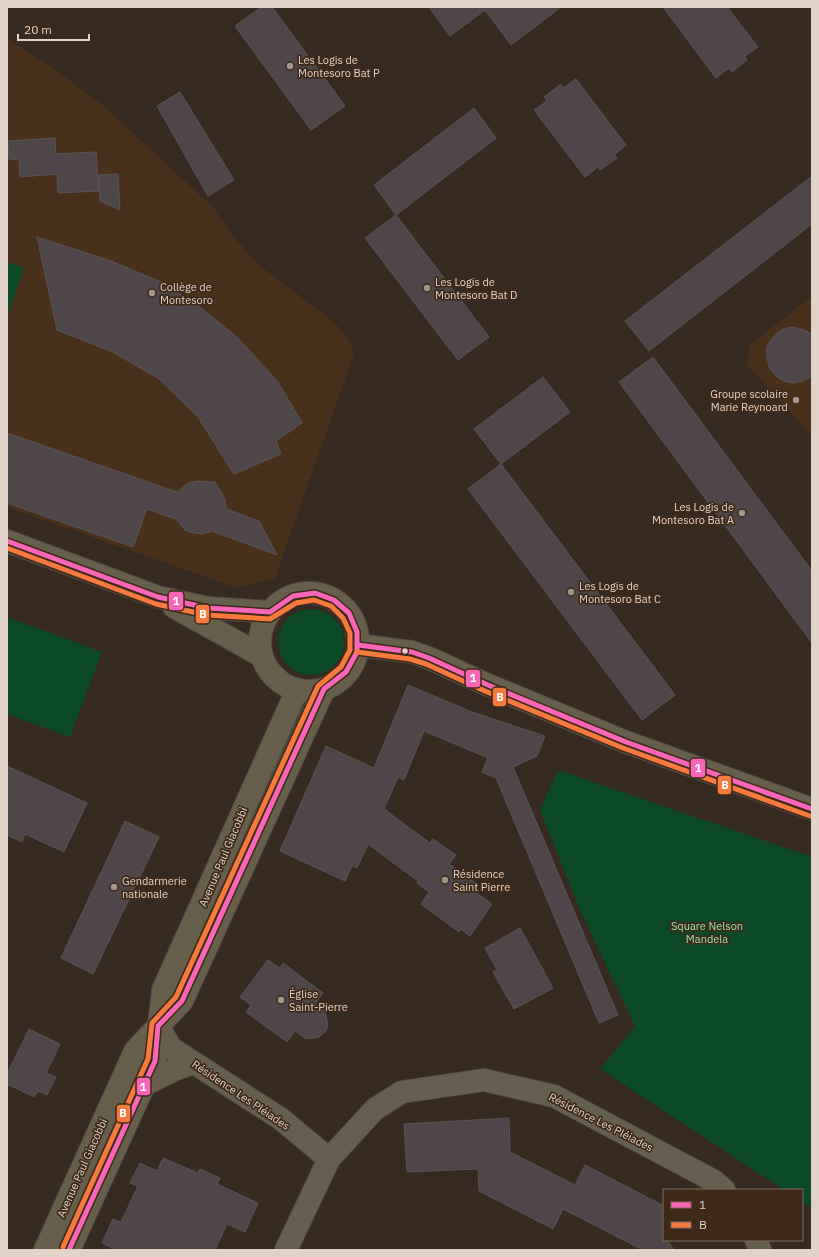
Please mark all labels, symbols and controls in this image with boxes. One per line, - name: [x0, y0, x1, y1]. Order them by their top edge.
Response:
- scale bar: [18, 16, 89, 42]
- text: 20 m: [24, 22, 52, 37]
- place label: Les Logis de Montesoro Bat P: [298, 53, 380, 80]
- marker: Les Logis de Montesoro Bat P: [285, 61, 295, 71]
- place label: Les Logis de Montesoro Bat D: [435, 275, 517, 302]
- place label: Collège de Montesoro: [160, 280, 213, 307]
- marker: Les Logis de Montesoro Bat D: [422, 283, 432, 293]
- marker: Collège de Montesoro: [147, 288, 157, 298]
- place label: Groupe scolaire Marie Reynoard: [710, 387, 788, 414]
- marker: Groupe scolaire Marie Reynoard: [791, 395, 801, 405]
- place label: Les Logis de Montesoro Bat A: [652, 500, 734, 527]
- marker: Les Logis de Montesoro Bat A: [737, 508, 747, 518]
- place label: Les Logis de Montesoro Bat C: [579, 579, 661, 606]
- marker: Les Logis de Montesoro Bat C: [566, 587, 576, 597]
- line badge: 1: [168, 591, 184, 611]
- text: 1: [173, 594, 180, 608]
- line badge: B: [195, 604, 210, 624]
- text: B: [199, 607, 207, 621]
- unlabelled marker: [400, 646, 410, 656]
- line badge: 1: [465, 669, 481, 688]
- text: 1: [470, 671, 477, 685]
- line badge: B: [492, 687, 507, 707]
- text: B: [496, 690, 504, 704]
- line badge: 1: [690, 758, 706, 778]
- text: 1: [695, 761, 702, 775]
- line badge: B: [717, 775, 732, 795]
- text: B: [721, 778, 729, 792]
- street label: Avenue Paul Giacobbi: [196, 805, 250, 909]
- place label: Résidence Saint Pierre: [453, 867, 510, 894]
- place label: Gendarmerie nationale: [122, 874, 187, 901]
- marker: Résidence Saint Pierre: [440, 875, 450, 885]
- marker: Gendarmerie nationale: [109, 882, 119, 892]
- park label: Square Nelson Mandela: [671, 919, 743, 946]
- place label: Église Saint-Pierre: [289, 987, 348, 1014]
- marker: Église Saint-Pierre: [276, 995, 286, 1005]
- street label: Résidence Les Pléiades: [189, 1057, 293, 1133]
- line badge: 1: [136, 1077, 151, 1096]
- text: 1: [140, 1080, 147, 1094]
- street label: Résidence Les Pléiades: [546, 1090, 656, 1154]
- line badge: B: [116, 1104, 131, 1123]
- text: B: [119, 1106, 127, 1120]
- street label: Avenue Paul Giacobbi: [54, 1116, 110, 1220]
- legend: [663, 1189, 803, 1241]
- text: 1: [699, 1197, 706, 1212]
- text: B: [699, 1217, 707, 1232]

